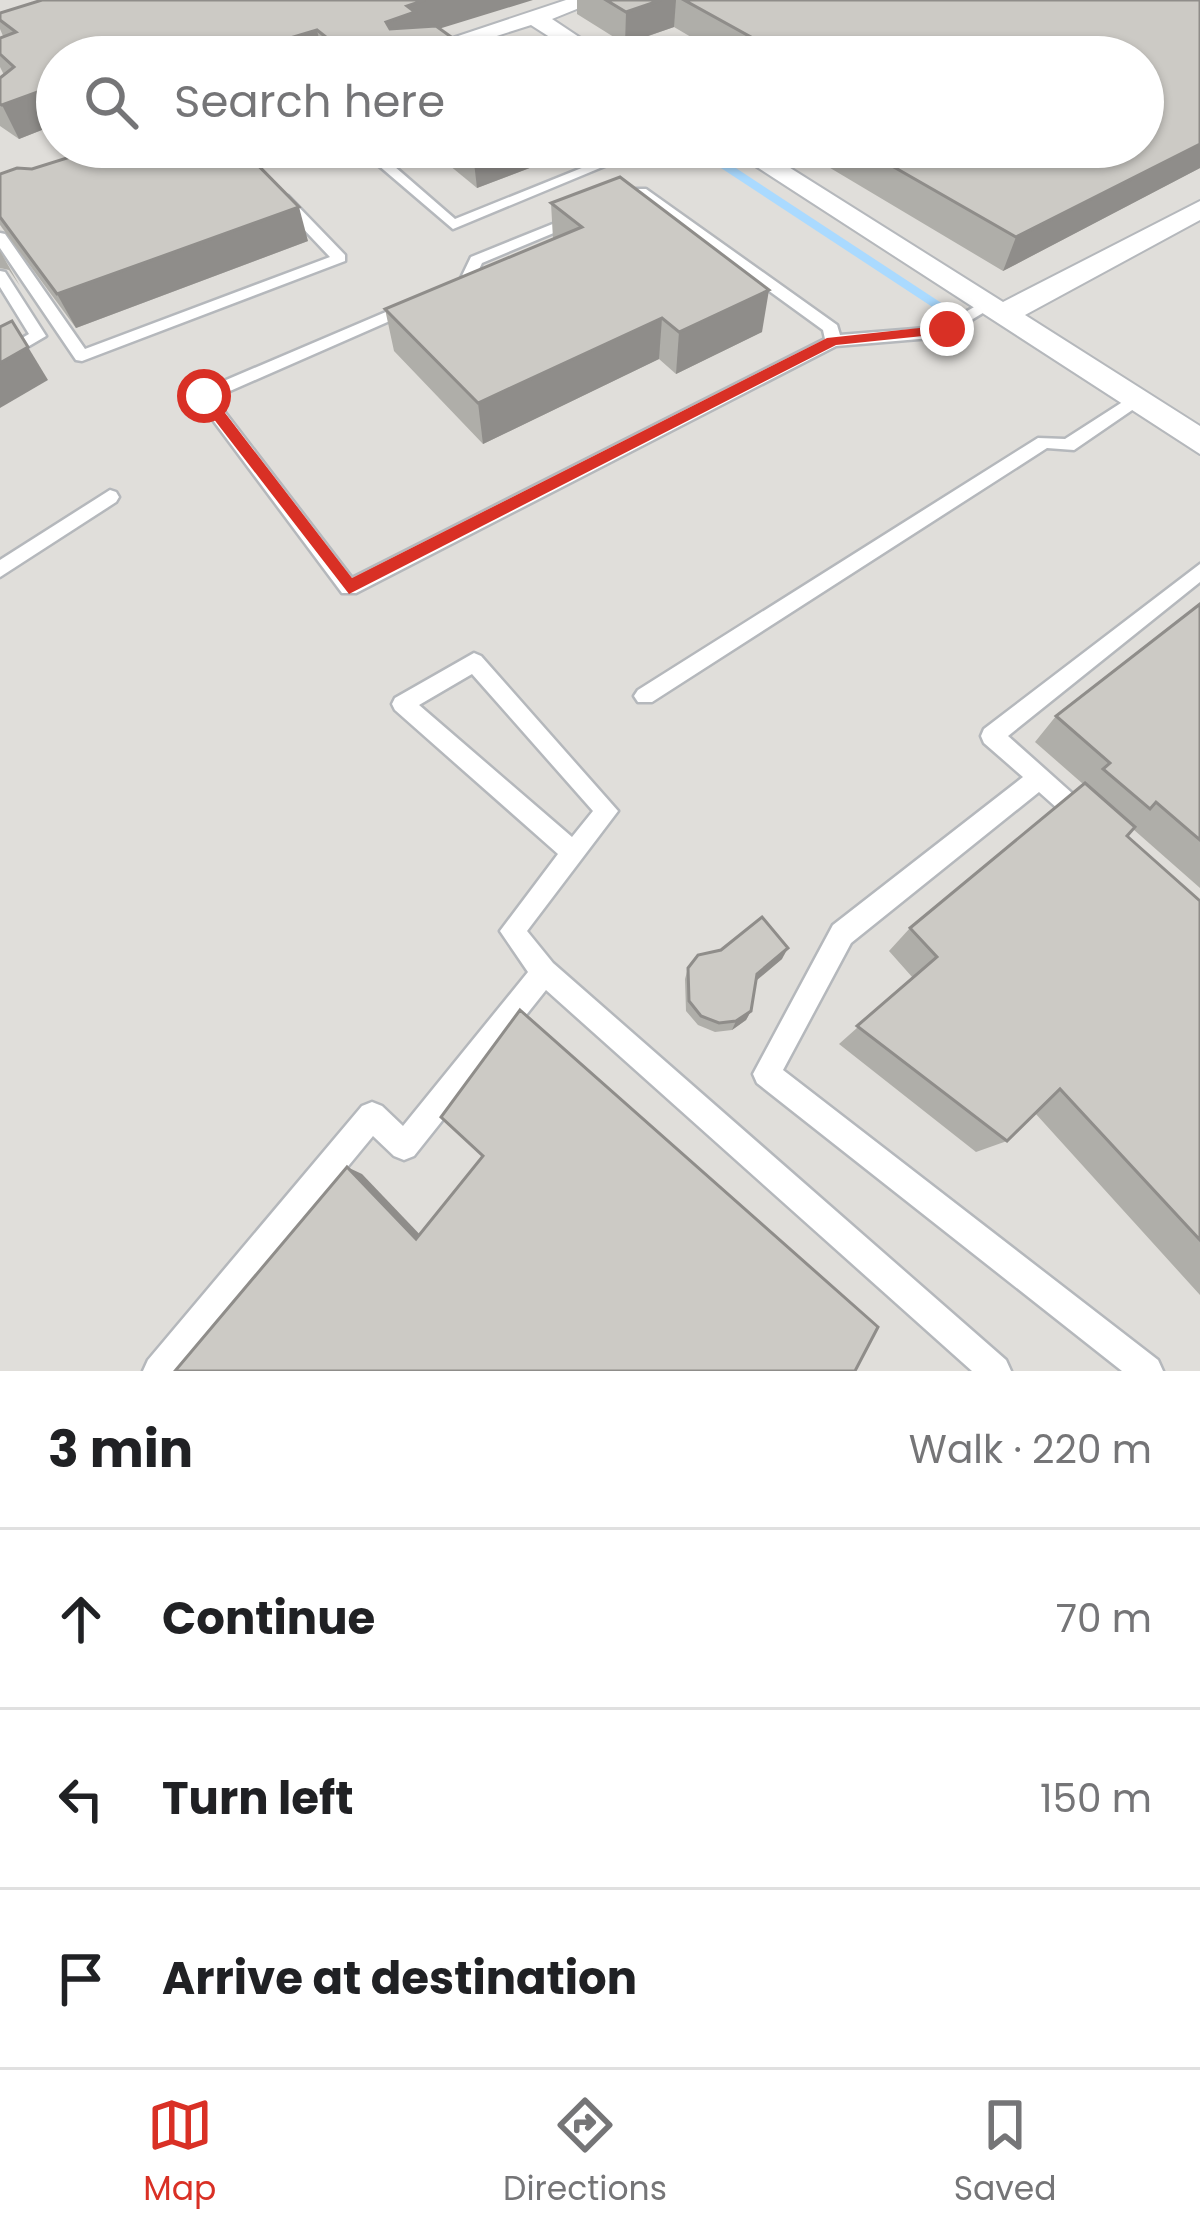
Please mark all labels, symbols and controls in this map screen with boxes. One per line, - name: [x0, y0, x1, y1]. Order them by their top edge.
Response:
- search box: [36, 36, 1164, 168]
- icon: search: [78, 69, 144, 135]
- text: Search here: [174, 70, 445, 133]
- route end: [920, 302, 974, 356]
- route start: [177, 369, 231, 423]
- text: 3 min: [48, 1413, 193, 1485]
- text: Walk · 220 m: [909, 1422, 1152, 1477]
- icon: ahead: [48, 1586, 114, 1652]
- text: Continue: [162, 1587, 375, 1650]
- text: 70 m: [1056, 1591, 1152, 1646]
- icon: left: [48, 1766, 114, 1832]
- text: Turn left: [162, 1767, 354, 1830]
- text: 150 m: [1040, 1771, 1152, 1826]
- icon: arrive: [48, 1946, 114, 2012]
- text: Arrive at destination: [162, 1947, 637, 2010]
- tab: Map: [143, 2092, 216, 2214]
- tab: Directions: [503, 2092, 667, 2214]
- tab: Saved: [954, 2092, 1057, 2214]

